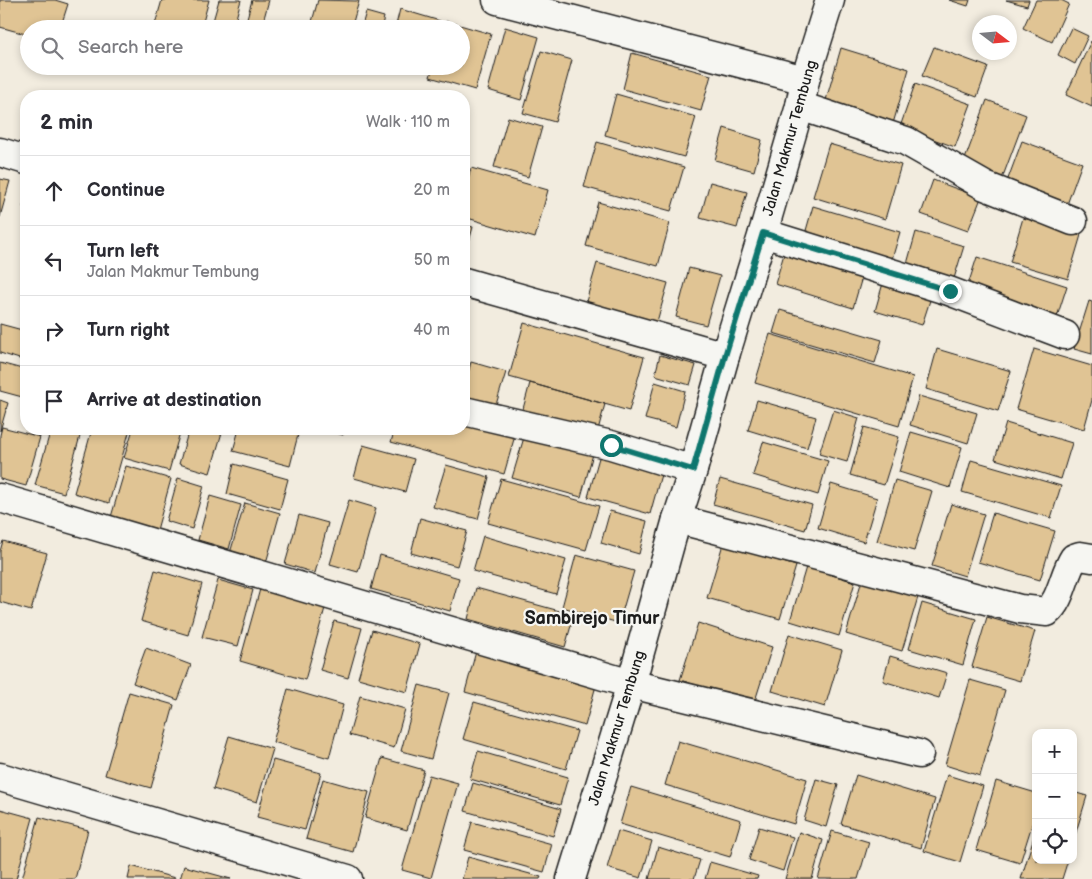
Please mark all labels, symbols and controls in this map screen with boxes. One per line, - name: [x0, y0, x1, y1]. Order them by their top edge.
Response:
- north arrow: [972, 15, 1017, 60]
- search box: [20, 20, 470, 75]
- icon: search: [38, 34, 66, 62]
- text: Search here: [78, 36, 183, 59]
- street label: Jalan Makmur Tembung: [759, 58, 821, 218]
- text: 2 min: [40, 110, 93, 135]
- text: Walk · 110 m: [366, 113, 450, 132]
- icon: ahead: [40, 177, 68, 205]
- text: Continue: [87, 179, 165, 202]
- text: 20 m: [414, 181, 450, 200]
- text: Turn left: [87, 240, 159, 263]
- icon: left: [40, 247, 68, 275]
- text: 50 m: [414, 251, 450, 270]
- text: Jalan Makmur Tembung: [87, 263, 259, 282]
- route end: [939, 280, 962, 303]
- icon: right: [40, 317, 68, 345]
- text: Turn right: [87, 319, 170, 342]
- text: 40 m: [413, 321, 450, 340]
- icon: arrive: [40, 387, 68, 415]
- text: Arrive at destination: [87, 389, 262, 412]
- route start: [600, 434, 623, 457]
- district label: Sambirejo Timur: [525, 608, 660, 629]
- street label: Jalan Makmur Tembung: [584, 648, 650, 808]
- map controls: [1032, 729, 1077, 864]
- button: +: [1032, 729, 1077, 774]
- button: −: [1032, 774, 1077, 819]
- button: locate: [1032, 819, 1077, 864]

